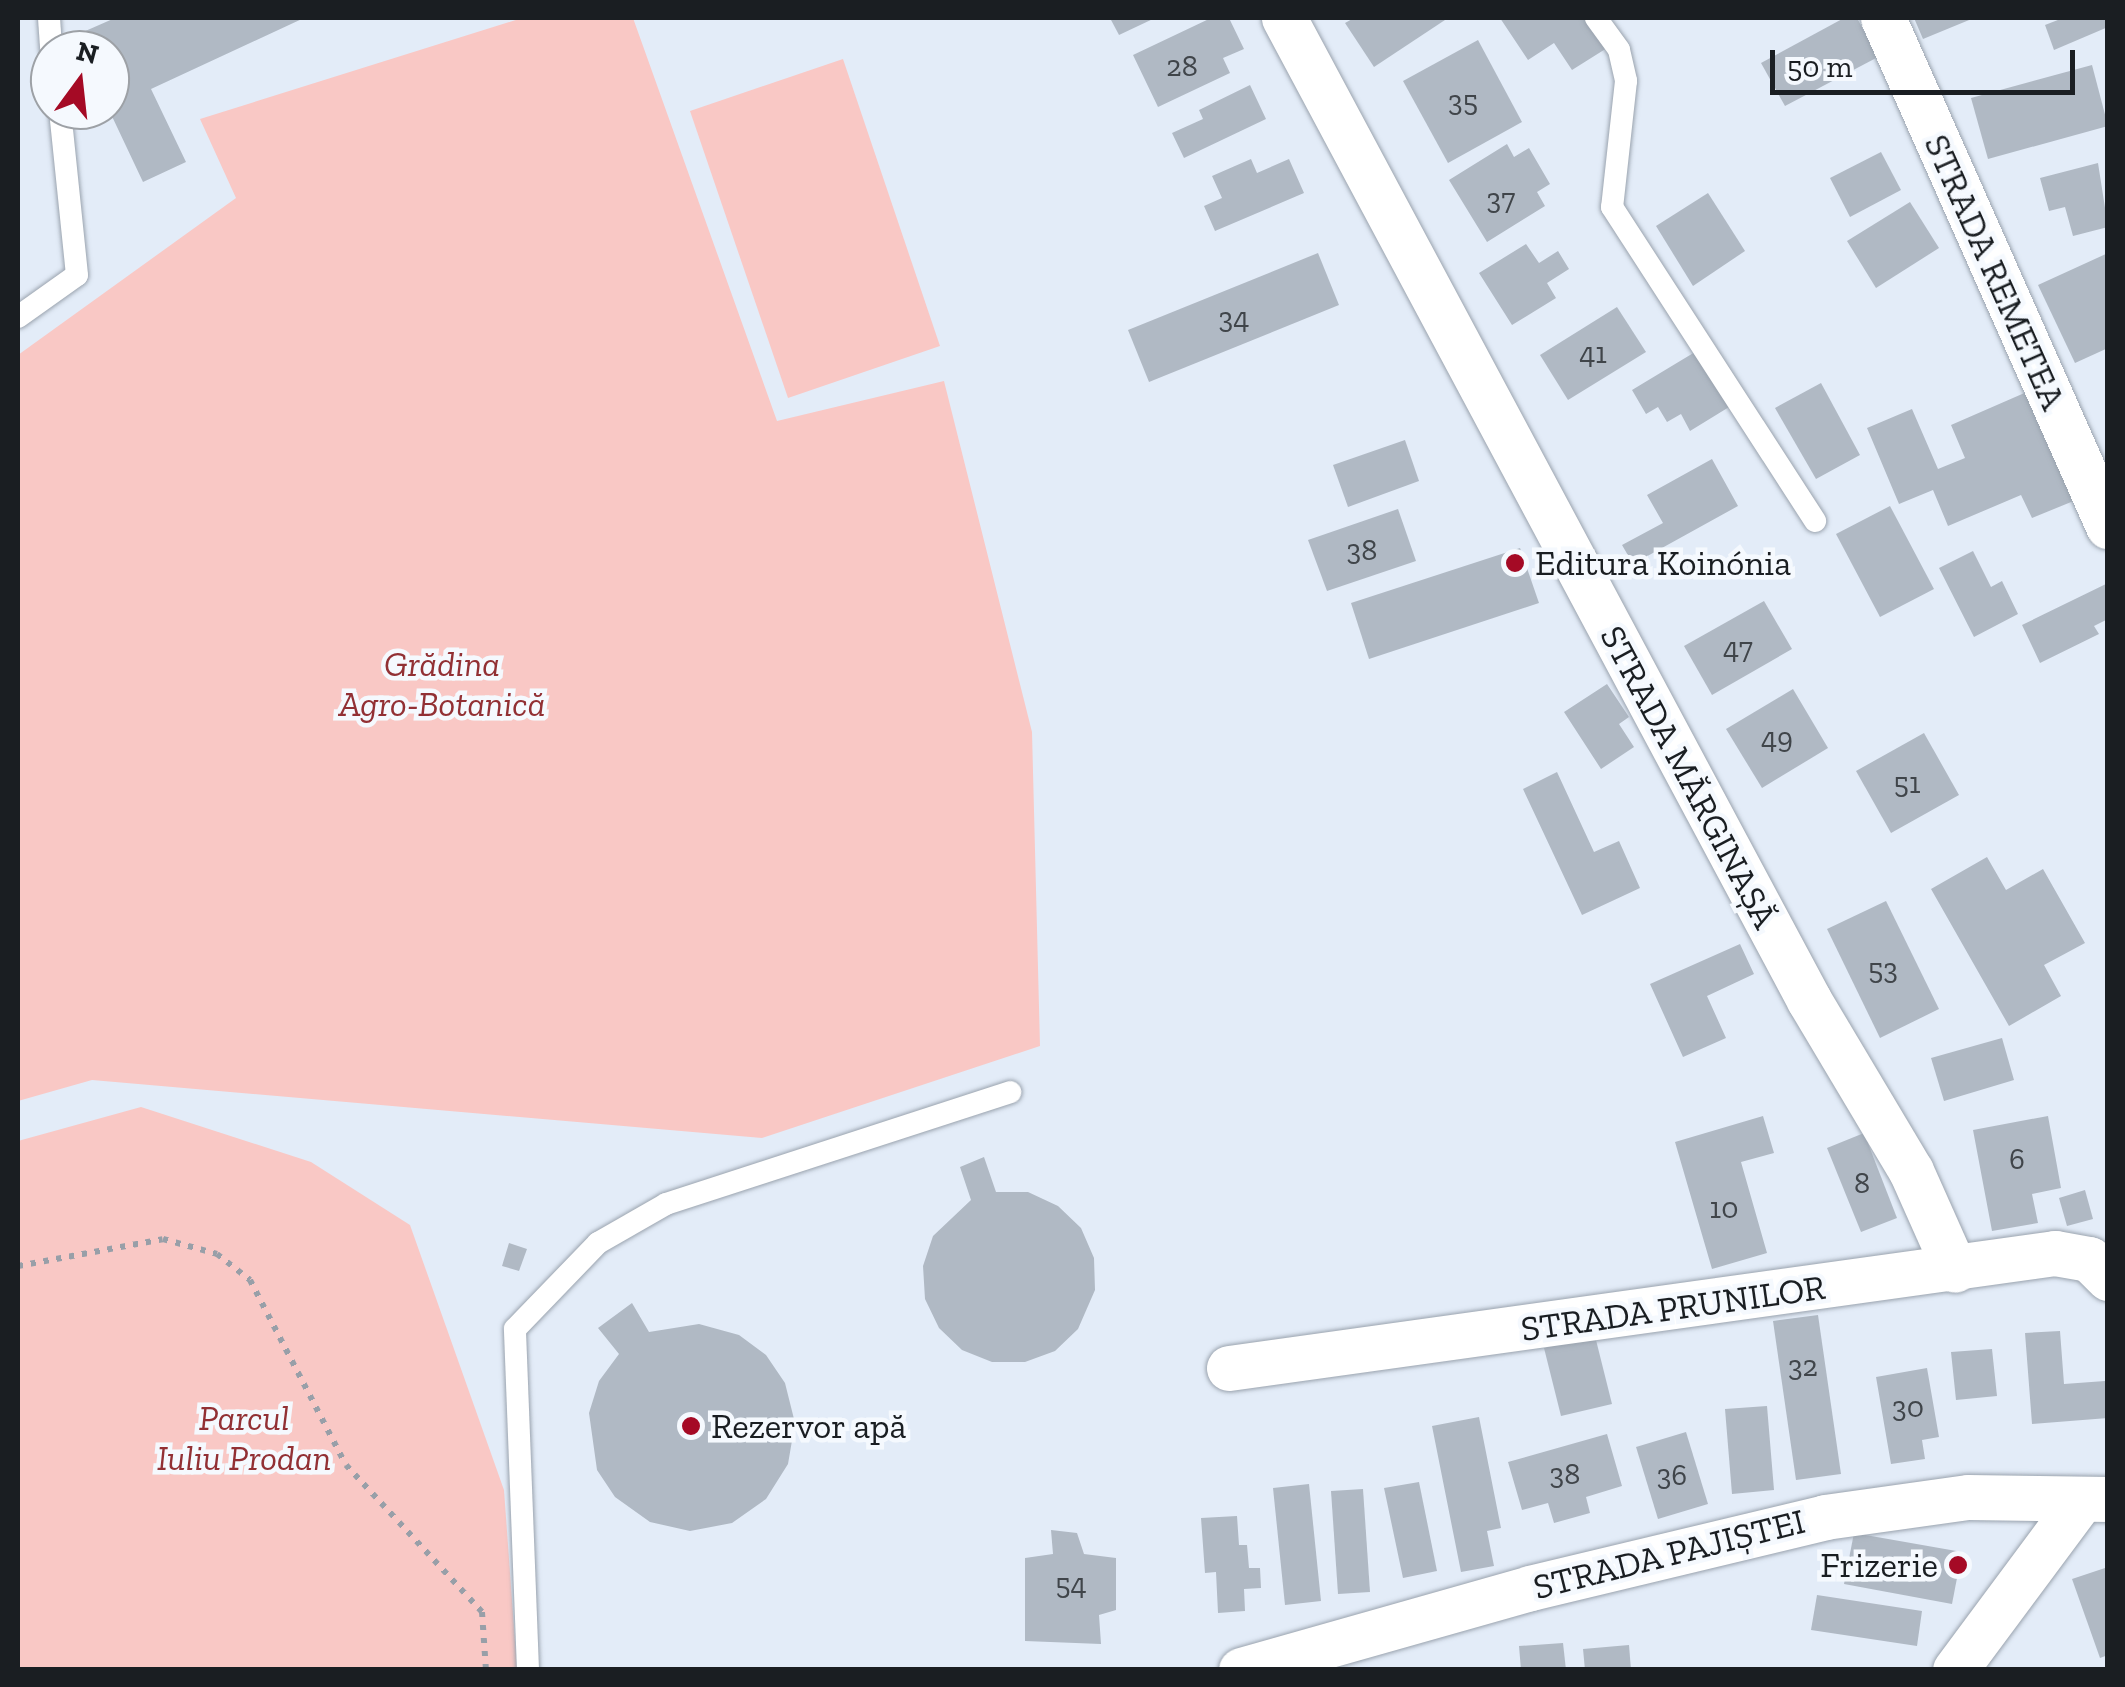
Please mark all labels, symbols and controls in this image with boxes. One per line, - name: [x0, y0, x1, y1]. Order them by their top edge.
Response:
- north arrow: [30, 30, 130, 130]
- scale bar: [1775, 30, 2080, 92]
- text: N: [73, 34, 102, 71]
- house number: 28: [1166, 48, 1198, 84]
- text: 50 m: [1787, 49, 1852, 85]
- house number: 35: [1448, 83, 1478, 119]
- street label: STRADA REMETEA: [1915, 128, 2075, 416]
- house number: 37: [1487, 181, 1515, 217]
- house number: 34: [1219, 300, 1249, 336]
- house number: 41: [1579, 335, 1607, 371]
- house number: 38: [1347, 532, 1377, 568]
- place label: Editura Koinónia: [1535, 542, 1791, 584]
- marker: Editura Koinónia: [1504, 552, 1526, 574]
- street label: STRADA MĂRGINAȘĂ: [1591, 618, 1787, 936]
- house number: 47: [1723, 630, 1753, 666]
- park label: Grădina Agro-Botanică: [339, 643, 545, 725]
- house number: 49: [1761, 720, 1793, 756]
- house number: 51: [1894, 765, 1920, 801]
- house number: 53: [1868, 951, 1898, 987]
- house number: 6: [2009, 1141, 2025, 1177]
- house number: 8: [1854, 1165, 1870, 1201]
- house number: 10: [1710, 1190, 1738, 1226]
- street label: STRADA PRUNILOR: [1518, 1266, 1828, 1350]
- house number: 32: [1788, 1348, 1818, 1384]
- house number: 30: [1892, 1389, 1924, 1425]
- park label: Parcul Iuliu Prodan: [157, 1397, 331, 1479]
- place label: Rezervor apă: [711, 1405, 907, 1447]
- marker: Rezervor apă: [680, 1415, 702, 1437]
- house number: 38: [1550, 1456, 1580, 1492]
- house number: 36: [1657, 1457, 1687, 1493]
- street label: STRADA PAJIȘTEI: [1528, 1500, 1810, 1608]
- place label: Frizerie: [1820, 1544, 1938, 1586]
- marker: Frizerie: [1947, 1554, 1969, 1576]
- house number: 54: [1055, 1566, 1087, 1602]

